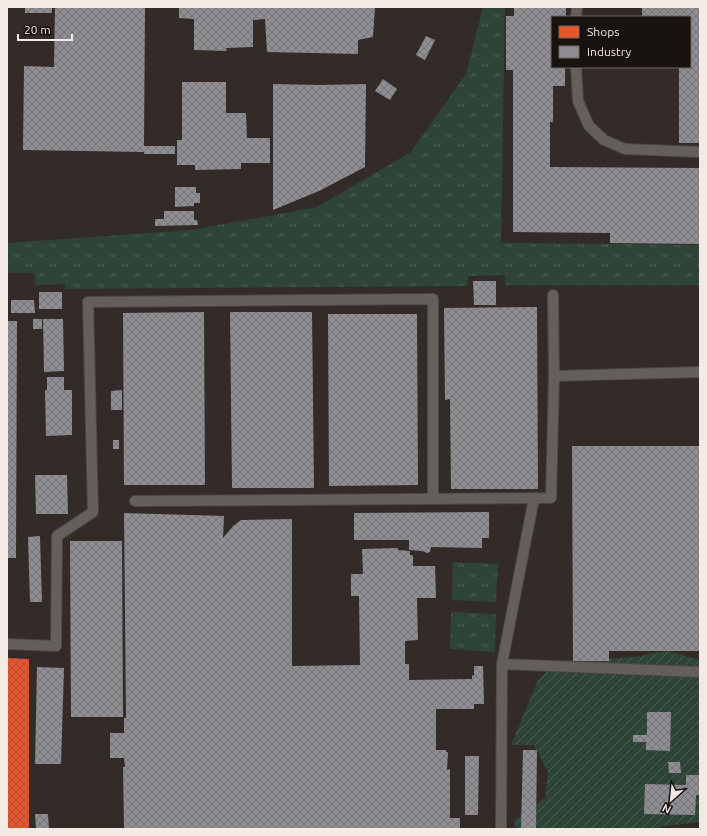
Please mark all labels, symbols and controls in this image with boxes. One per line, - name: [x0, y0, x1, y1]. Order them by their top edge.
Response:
- scale bar: [18, 16, 72, 42]
- legend: [551, 16, 691, 68]
- text: 20 m: [24, 23, 51, 36]
- text: Shops: [587, 25, 619, 38]
- text: Industry: [587, 45, 632, 58]
- north arrow: [651, 780, 691, 820]
- text: N: [660, 802, 673, 816]

